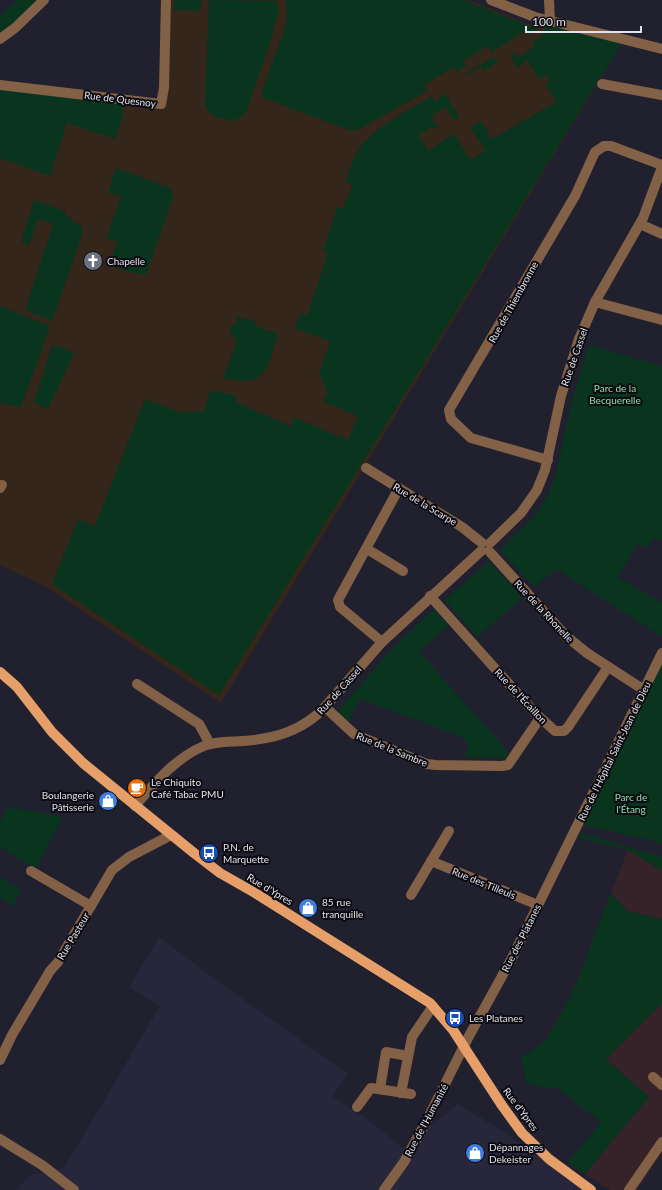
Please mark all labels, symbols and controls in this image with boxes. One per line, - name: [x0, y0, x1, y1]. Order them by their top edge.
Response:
- scale bar: [526, 8, 641, 34]
- text: 100 m: [532, 14, 566, 29]
- street label: Rue de Quesnoy: [83, 89, 157, 109]
- church icon: Chapelle: [82, 250, 104, 272]
- place label: Chapelle: [107, 255, 145, 267]
- street label: Rue de Thiembronne: [486, 259, 540, 345]
- street label: Rue de Cassel: [558, 326, 590, 388]
- park label: Parc de la Becquerelle: [589, 382, 641, 406]
- street label: Rue de la Scarpe: [391, 480, 459, 528]
- street label: Rue de la Rhonelle: [512, 577, 576, 645]
- street label: Rue de Cassel: [314, 663, 364, 717]
- street label: Rue de l'Écaillon: [492, 666, 550, 726]
- street label: Rue de l'Hôpital Saint-Jean de Dieu: [575, 679, 653, 823]
- street label: Rue de la Sambre: [355, 729, 429, 769]
- place label: Le Chiquito Café Tabac PMU: [151, 776, 224, 800]
- cafe icon: Le Chiquito Café Tabac PMU: [126, 777, 148, 799]
- place label: Boulangerie Pâtisserie: [42, 789, 94, 813]
- shop icon: Boulangerie Pâtisserie: [97, 790, 119, 812]
- park label: Parc de l'Étang: [615, 791, 647, 815]
- place label: P.N. de Marquette: [223, 841, 269, 865]
- bus stop icon: P.N. de Marquette: [198, 842, 220, 864]
- street label: Rue des Tilleuls: [450, 865, 518, 901]
- street label: Rue d'Ypres: [245, 871, 295, 907]
- place label: 85 rue tranquille: [322, 896, 363, 920]
- shop icon: 85 rue tranquille: [297, 897, 319, 919]
- street label: Rue des Platanes: [499, 902, 543, 974]
- street label: Rue Pasteur: [54, 910, 92, 962]
- bus stop icon: Les Platanes: [444, 1007, 466, 1029]
- place label: Les Platanes: [469, 1012, 523, 1024]
- street label: Rue de l'Humanité: [402, 1082, 450, 1158]
- street label: Rue d'Ypres: [501, 1085, 541, 1133]
- place label: Dépannages Dekeister: [489, 1141, 543, 1165]
- shop icon: Dépannages Dekeister: [464, 1142, 486, 1164]

